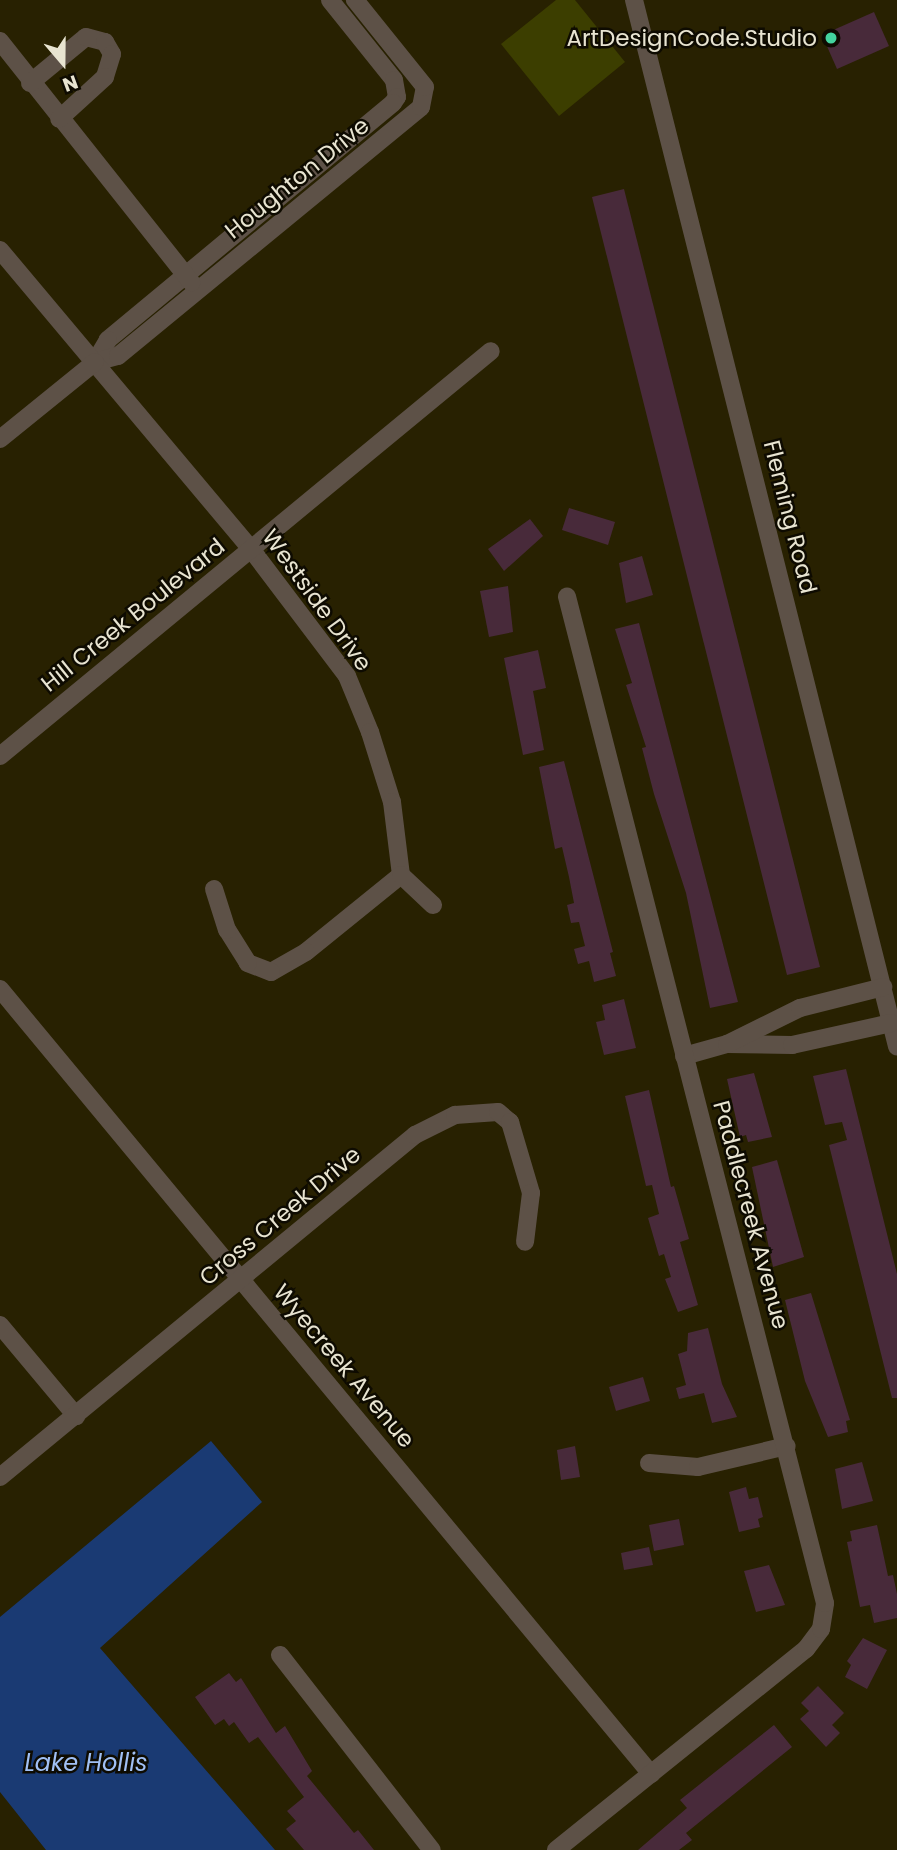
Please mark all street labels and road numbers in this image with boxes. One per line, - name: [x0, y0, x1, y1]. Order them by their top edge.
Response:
- street label: Houghton Drive: [219, 112, 375, 244]
- street label: Fleming Road: [758, 437, 822, 597]
- street label: Westside Drive: [256, 524, 378, 676]
- street label: Hill Creek Boulevard: [36, 533, 230, 697]
- street label: Paddlecreek Avenue: [707, 1098, 795, 1332]
- street label: Cross Creek Drive: [194, 1141, 366, 1291]
- street label: Wyecreek Avenue: [268, 1279, 420, 1453]

